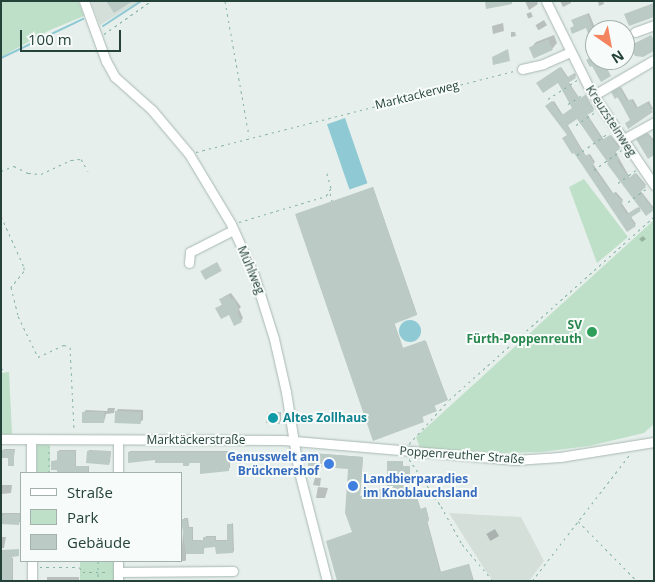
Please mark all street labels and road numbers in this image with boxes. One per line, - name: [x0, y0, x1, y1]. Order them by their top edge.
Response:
- street label: Marktackerweg: [374, 78, 460, 112]
- street label: Kreuzsteinweg: [583, 83, 639, 159]
- street label: Mühlweg: [234, 244, 268, 296]
- street label: Marktäckerstraße: [146, 433, 246, 447]
- street label: Poppenreuther Straße: [399, 443, 525, 467]

